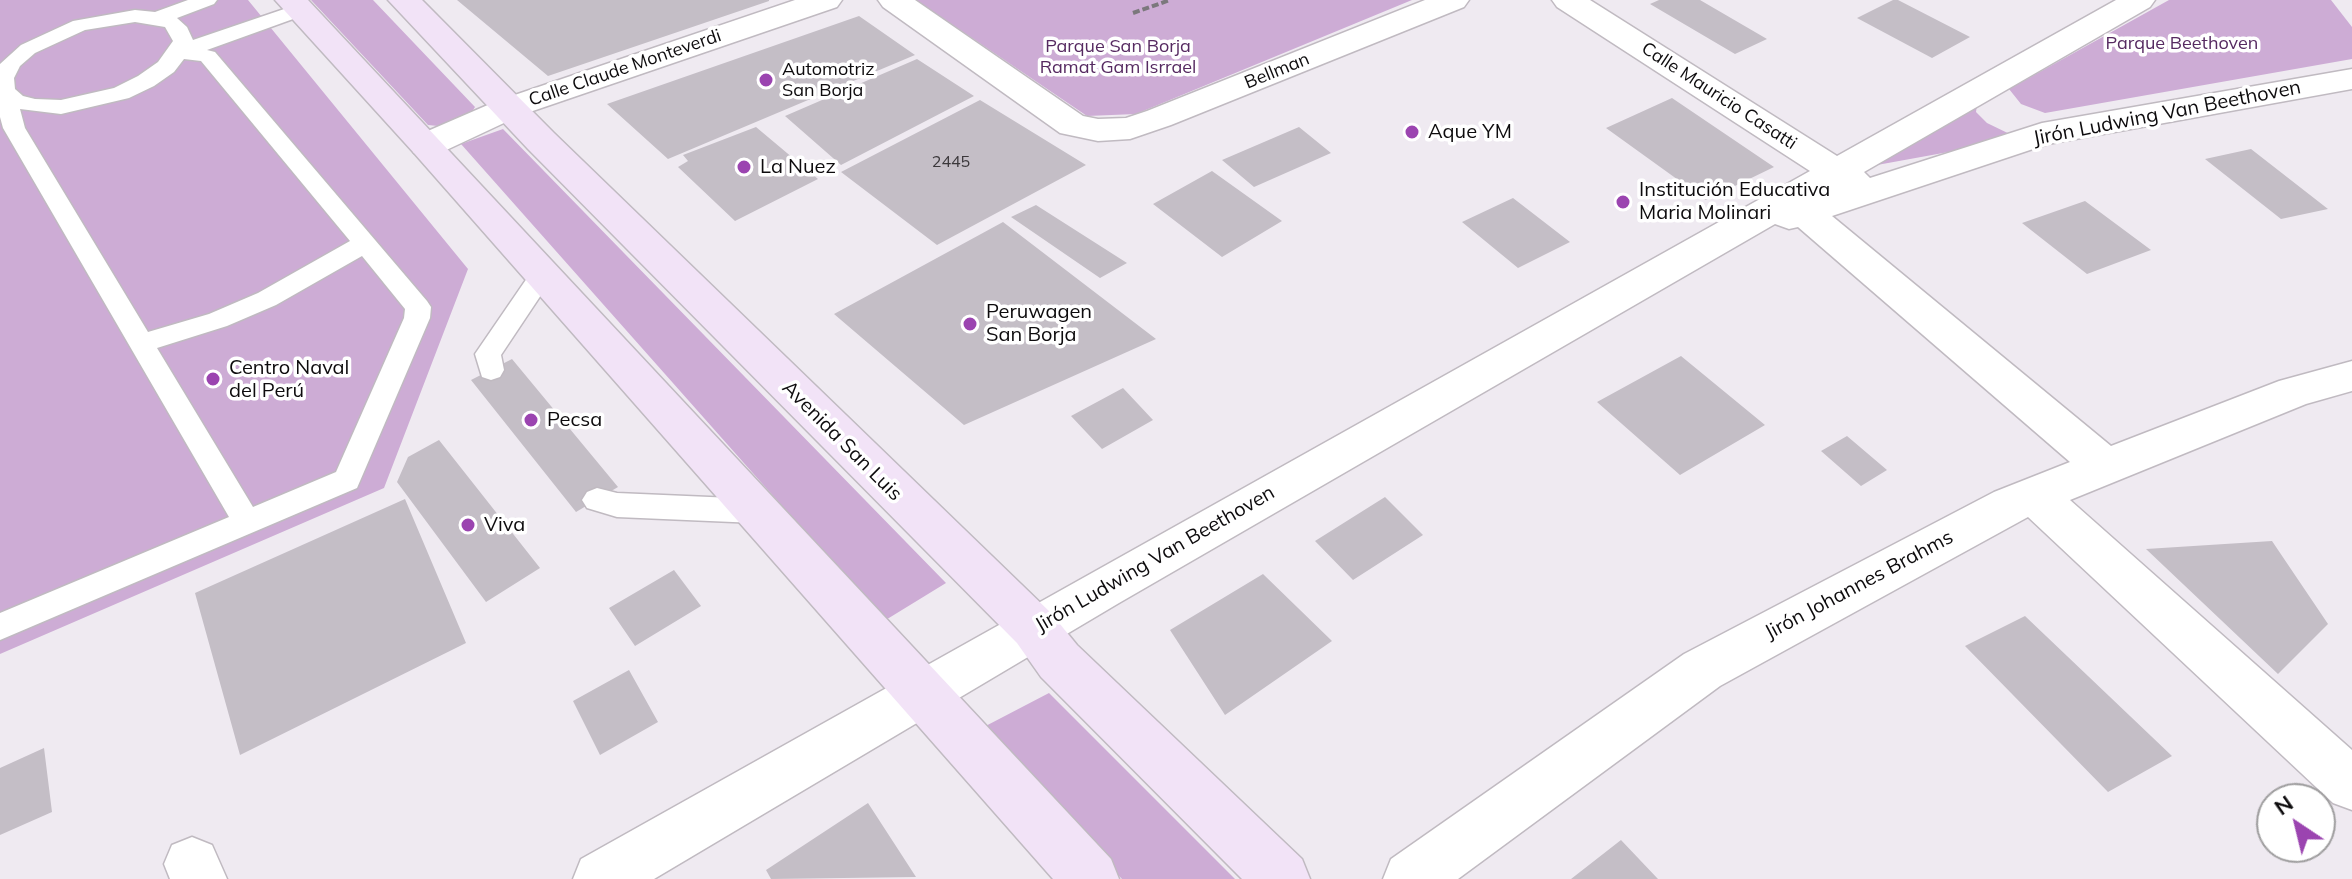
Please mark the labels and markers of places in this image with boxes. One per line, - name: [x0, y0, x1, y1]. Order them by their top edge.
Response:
- place label: Automotriz San Borja: [782, 59, 875, 102]
- marker: Automotriz San Borja: [757, 71, 775, 89]
- place label: Aque YM: [1428, 120, 1512, 144]
- marker: Aque YM: [1403, 123, 1421, 141]
- place label: La Nuez: [760, 155, 836, 179]
- marker: La Nuez: [735, 158, 753, 176]
- place label: Institución Educativa Maria Molinari: [1639, 178, 1830, 225]
- marker: Institución Educativa Maria Molinari: [1614, 193, 1632, 211]
- place label: Peruwagen San Borja: [986, 300, 1092, 347]
- marker: Peruwagen San Borja: [961, 315, 979, 333]
- place label: Centro Naval del Perú: [229, 356, 349, 403]
- marker: Centro Naval del Perú: [204, 370, 222, 388]
- place label: Pecsa: [547, 408, 602, 432]
- marker: Pecsa: [522, 411, 540, 429]
- place label: Viva: [484, 513, 525, 537]
- marker: Viva: [459, 516, 477, 534]

